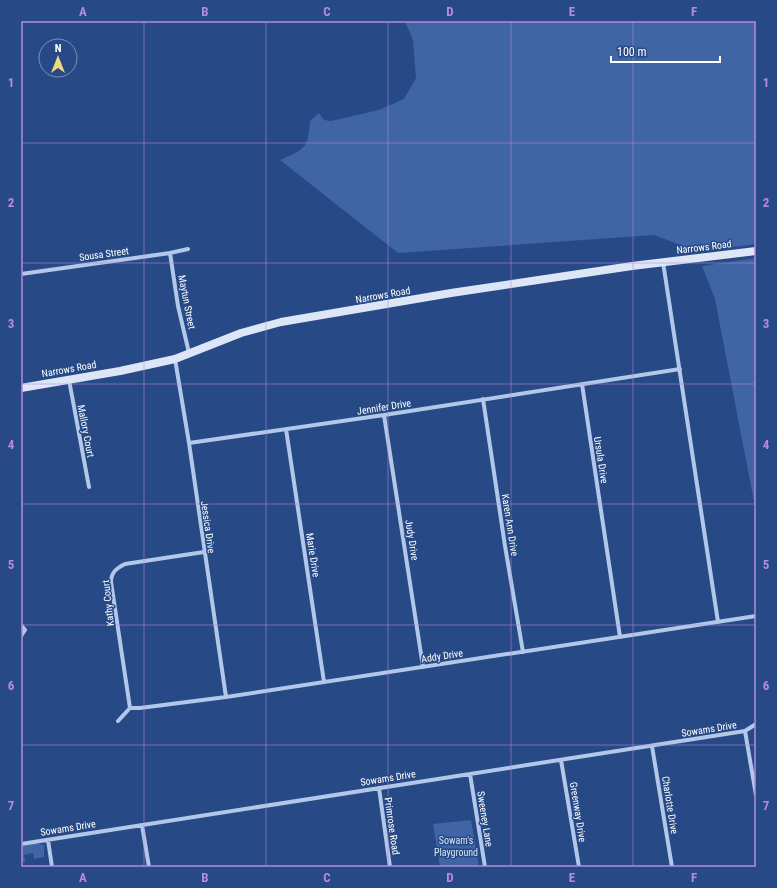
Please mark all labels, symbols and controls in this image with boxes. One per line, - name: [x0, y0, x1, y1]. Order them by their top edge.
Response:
- text: A: [79, 4, 87, 19]
- text: B: [201, 4, 209, 19]
- text: C: [323, 4, 331, 19]
- text: D: [446, 4, 454, 19]
- text: E: [569, 4, 576, 19]
- text: F: [691, 4, 697, 19]
- north arrow: [38, 38, 78, 78]
- scale bar: [611, 38, 720, 64]
- text: N: [55, 42, 62, 55]
- text: 100 m: [617, 45, 647, 59]
- text: 1: [8, 75, 14, 90]
- text: 1: [763, 75, 769, 90]
- text: 2: [8, 195, 15, 210]
- text: 2: [763, 195, 770, 210]
- street label: Narrows Road: [676, 238, 732, 256]
- street label: Sousa Street: [78, 245, 130, 263]
- street label: Maytun Street: [176, 274, 198, 330]
- street label: Narrows Road: [355, 285, 411, 305]
- text: 3: [8, 316, 14, 331]
- text: 3: [763, 316, 769, 331]
- street label: Narrows Road: [41, 359, 97, 379]
- street label: Jennifer Drive: [356, 397, 412, 417]
- street label: Mallory Court: [76, 404, 96, 458]
- street label: Ursula Drive: [592, 436, 610, 485]
- text: 4: [8, 437, 15, 452]
- text: 4: [763, 437, 770, 452]
- street label: Karen Ann Drive: [500, 493, 520, 557]
- street label: Jessica Drive: [199, 500, 217, 554]
- street label: Judy Drive: [403, 519, 421, 561]
- street label: Marie Drive: [304, 532, 322, 578]
- text: 5: [8, 557, 15, 572]
- text: 5: [763, 557, 770, 572]
- street label: Kathy Court: [100, 579, 116, 627]
- street label: Addy Drive: [420, 647, 464, 665]
- text: 6: [8, 678, 15, 693]
- text: 6: [763, 678, 770, 693]
- street label: Sowams Drive: [681, 719, 738, 739]
- street label: Sowams Drive: [360, 768, 417, 788]
- street label: Charlotte Drive: [660, 775, 680, 835]
- street label: Greenway Drive: [568, 781, 588, 843]
- street label: Sweeney Lane: [475, 790, 495, 848]
- street label: Primrose Road: [383, 797, 401, 856]
- text: 7: [8, 798, 15, 813]
- text: 7: [763, 798, 770, 813]
- street label: Sowams Drive: [40, 818, 97, 838]
- park label: Sowam's Playground: [434, 835, 478, 858]
- text: A: [79, 870, 87, 885]
- text: B: [201, 870, 209, 885]
- text: C: [323, 870, 331, 885]
- text: D: [446, 870, 454, 885]
- text: E: [569, 870, 576, 885]
- text: F: [691, 870, 697, 885]

